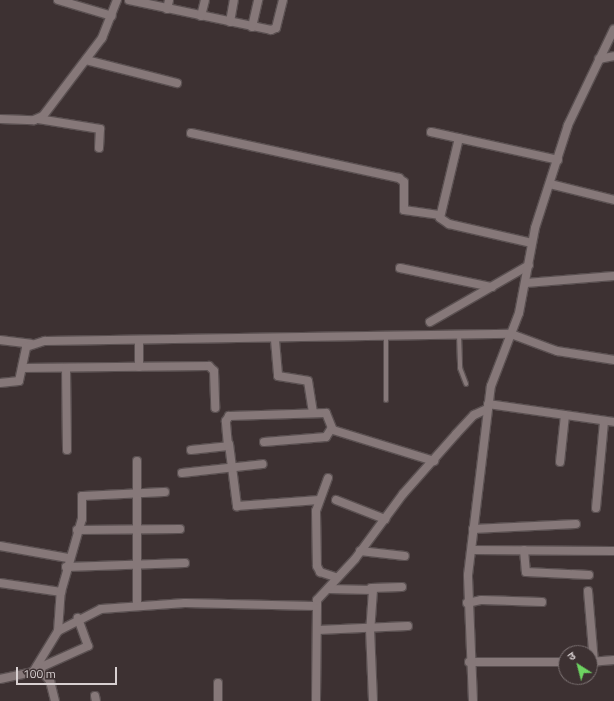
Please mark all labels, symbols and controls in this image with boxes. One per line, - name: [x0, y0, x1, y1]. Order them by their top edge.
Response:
- north arrow: [558, 645, 598, 685]
- text: उ: [564, 648, 579, 664]
- scale bar: [18, 659, 119, 685]
- text: 100 m: [23, 664, 56, 683]

